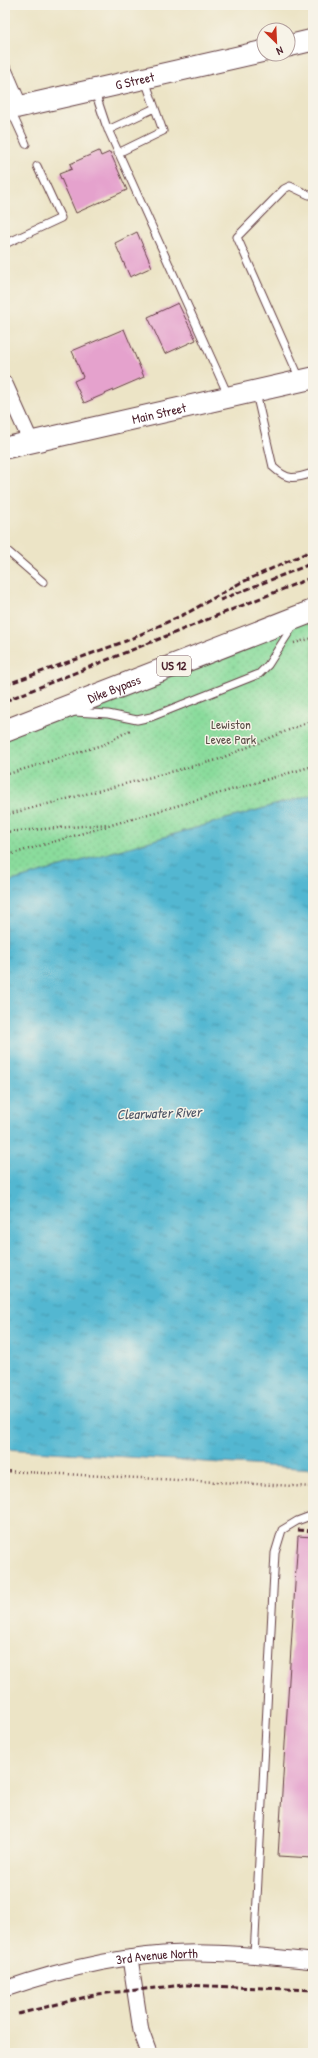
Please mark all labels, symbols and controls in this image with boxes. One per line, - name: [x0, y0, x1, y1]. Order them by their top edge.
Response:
- north arrow: [256, 22, 296, 62]
- text: N: [274, 44, 286, 59]
- street label: G Street: [113, 67, 156, 94]
- street label: Main Street: [130, 398, 188, 428]
- road number: US 12: [157, 656, 191, 676]
- street label: Dike Bypass: [85, 670, 143, 707]
- park label: Lewiston Levee Park: [206, 715, 257, 748]
- water label: Clearwater River: [116, 1101, 203, 1123]
- street label: 3rd Avenue North: [115, 1944, 198, 1969]

